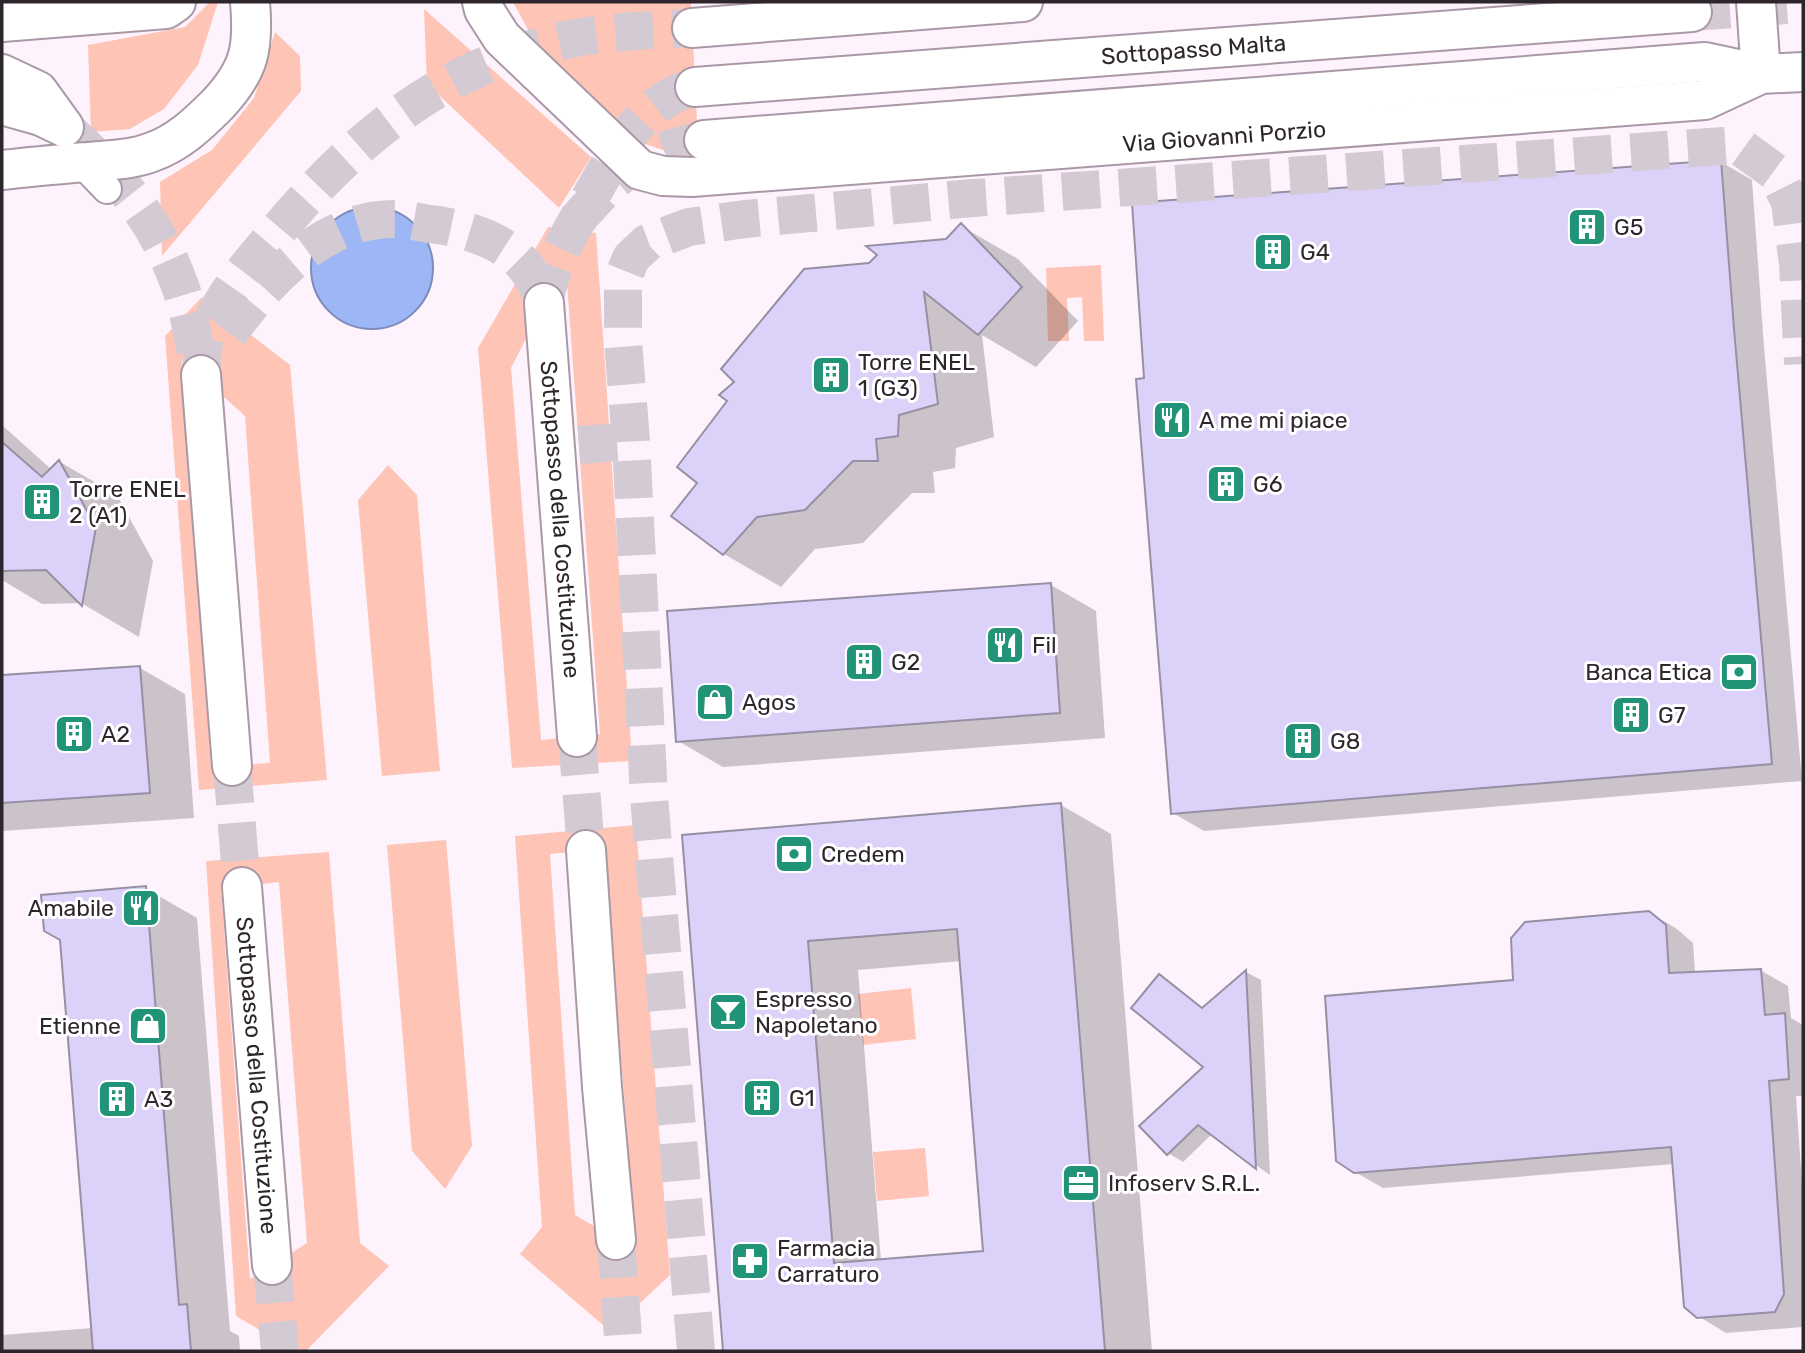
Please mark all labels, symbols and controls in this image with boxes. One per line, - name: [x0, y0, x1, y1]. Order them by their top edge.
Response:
- street label: Sottopasso Malta: [1100, 29, 1287, 70]
- street label: Via Giovanni Porzio: [1121, 115, 1327, 158]
- building icon: G5: [1566, 206, 1608, 248]
- place label: G5: [1614, 213, 1643, 241]
- building icon: G4: [1252, 231, 1294, 273]
- place label: G4: [1300, 238, 1330, 266]
- place label: Torre ENEL 1 (G3): [858, 348, 975, 402]
- building icon: Torre ENEL 1 (G3): [810, 354, 852, 396]
- street label: Sottopasso della Costituzione: [534, 360, 586, 679]
- restaurant icon: A me mi piace: [1151, 399, 1193, 441]
- place label: A me mi piace: [1199, 406, 1348, 434]
- building icon: G6: [1205, 463, 1247, 505]
- place label: G6: [1253, 470, 1283, 498]
- place label: Torre ENEL 2 (A1): [69, 475, 186, 529]
- building icon: Torre ENEL 2 (A1): [21, 481, 63, 523]
- restaurant icon: Fil: [984, 624, 1026, 666]
- place label: Fil: [1032, 631, 1057, 659]
- building icon: G2: [843, 641, 885, 683]
- place label: G2: [891, 648, 920, 676]
- bank icon: Banca Etica: [1718, 651, 1760, 693]
- place label: Banca Etica: [1585, 658, 1712, 686]
- shop icon: Agos: [694, 681, 736, 723]
- place label: Agos: [742, 688, 796, 716]
- building icon: G7: [1610, 694, 1652, 736]
- place label: G7: [1658, 701, 1686, 729]
- building icon: A2: [53, 713, 95, 755]
- place label: A2: [101, 720, 130, 748]
- building icon: G8: [1282, 720, 1324, 762]
- place label: G8: [1330, 727, 1360, 755]
- bank icon: Credem: [773, 833, 815, 875]
- place label: Credem: [821, 840, 905, 868]
- restaurant icon: Amabile: [120, 887, 162, 929]
- place label: Amabile: [28, 894, 114, 922]
- street label: Sottopasso della Costituzione: [230, 916, 284, 1235]
- place label: Espresso Napoletano: [755, 985, 878, 1039]
- bar icon: Espresso Napoletano: [707, 991, 749, 1033]
- shop icon: Etienne: [127, 1005, 169, 1047]
- place label: Etienne: [39, 1012, 121, 1040]
- building icon: G1: [741, 1077, 783, 1119]
- building icon: A3: [96, 1078, 138, 1120]
- place label: G1: [789, 1084, 815, 1112]
- place label: A3: [144, 1085, 173, 1113]
- office icon: Infoserv S.R.L.: [1060, 1162, 1102, 1204]
- place label: Infoserv S.R.L.: [1108, 1169, 1260, 1197]
- place label: Farmacia Carraturo: [777, 1234, 879, 1288]
- pharmacy icon: Farmacia Carraturo: [729, 1240, 771, 1282]

